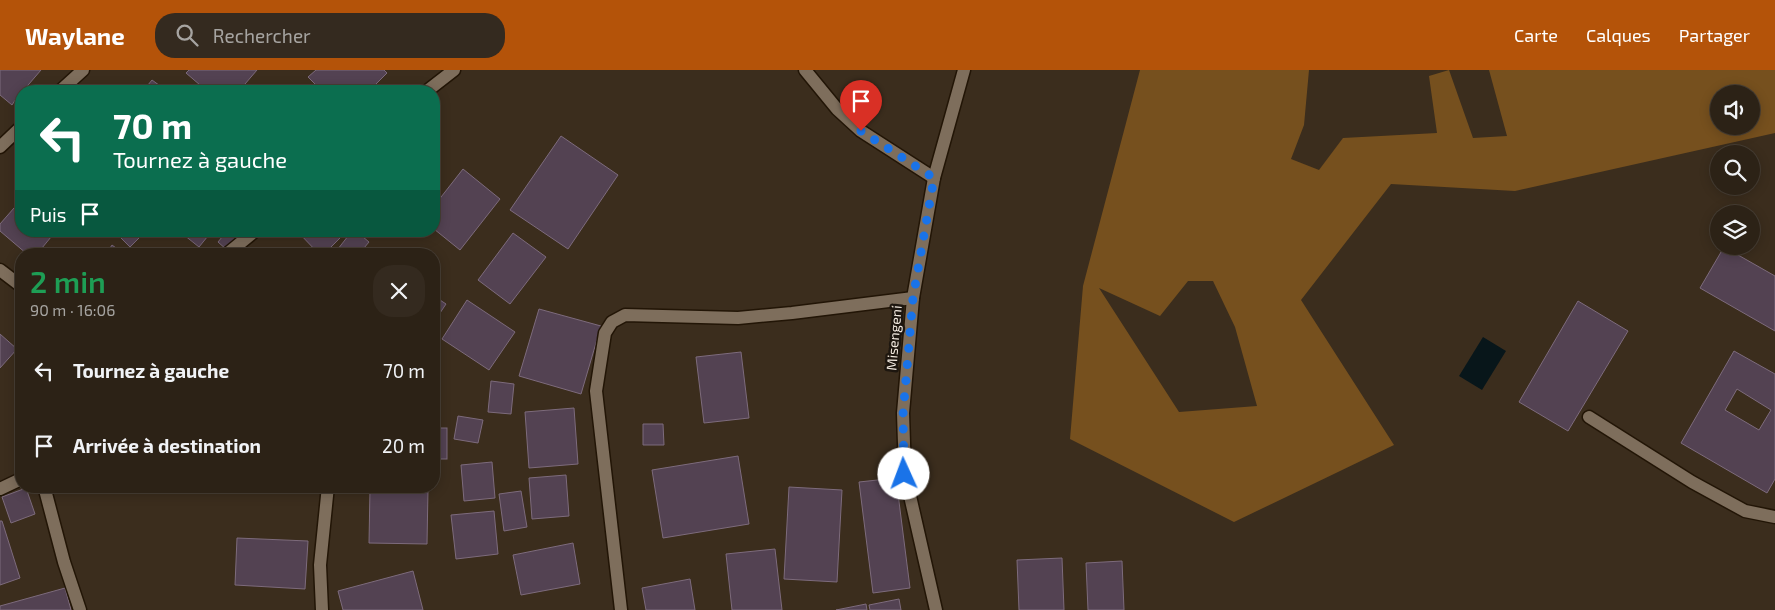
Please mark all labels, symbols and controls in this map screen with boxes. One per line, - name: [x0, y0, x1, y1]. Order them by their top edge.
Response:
- search box: [155, 13, 505, 58]
- text: Waylane: [25, 21, 125, 50]
- icon: search: [173, 21, 201, 49]
- text: Rechercher: [213, 24, 311, 47]
- text: Carte: [1514, 24, 1558, 46]
- text: Calques: [1586, 24, 1651, 46]
- text: Partager: [1679, 24, 1750, 46]
- pin: [840, 80, 882, 131]
- map controls: [1710, 85, 1760, 255]
- button: sound: [1710, 85, 1760, 135]
- icon: arrive: [847, 87, 875, 115]
- text: 70 m: [113, 104, 192, 146]
- icon: left: [30, 105, 95, 170]
- button: search: [1710, 145, 1760, 195]
- text: Tournez à gauche: [113, 146, 287, 172]
- icon: arrive: [76, 200, 104, 228]
- text: Puis: [30, 203, 66, 226]
- button: layers: [1710, 205, 1760, 255]
- text: 2 min: [30, 263, 106, 299]
- button: close: [373, 265, 425, 317]
- text: 90 m · 16:06: [30, 300, 115, 319]
- street label: Misengeni: [882, 305, 905, 371]
- icon: left: [30, 357, 58, 385]
- text: Tournez à gauche: [73, 359, 229, 382]
- text: 70 m: [383, 359, 425, 382]
- icon: arrive: [30, 432, 58, 460]
- text: Arrivée à destination: [73, 434, 261, 457]
- text: 20 m: [382, 434, 425, 457]
- position arrow: [877, 447, 929, 499]

